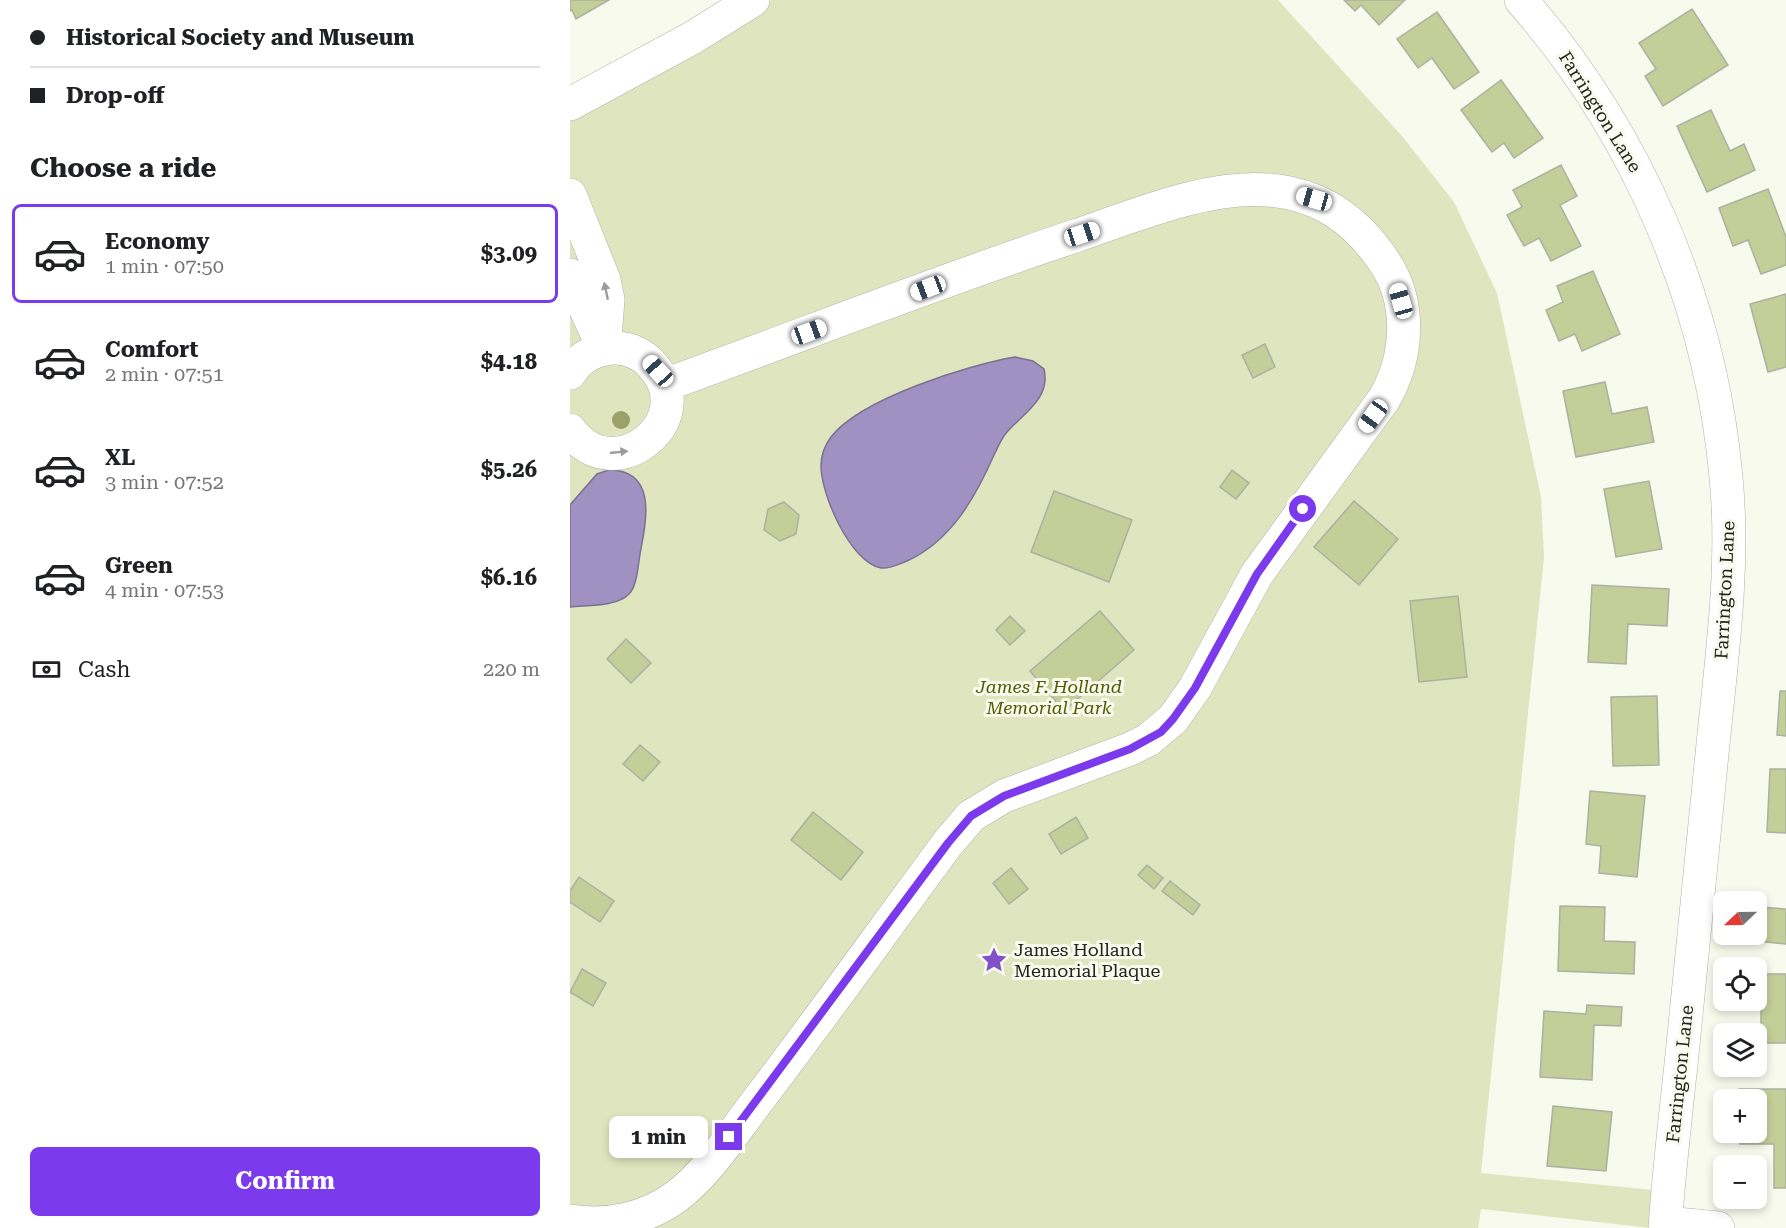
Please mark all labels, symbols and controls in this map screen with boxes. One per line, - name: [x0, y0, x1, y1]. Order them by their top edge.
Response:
- text: Historical Society and Museum: [66, 25, 414, 50]
- street label: Farrington Lane: [1555, 47, 1646, 176]
- text: Drop-off: [66, 83, 164, 108]
- text: Choose a ride: [30, 152, 216, 184]
- car: [1294, 185, 1334, 213]
- car: [1062, 220, 1102, 248]
- icon: car: [33, 227, 87, 281]
- text: Economy: [105, 229, 209, 254]
- text: $3.09: [481, 241, 537, 266]
- text: 1 min · 07:50: [105, 254, 224, 278]
- car: [908, 273, 948, 303]
- one-way arrow: [601, 281, 610, 300]
- car: [1387, 281, 1415, 321]
- car: [789, 317, 829, 347]
- icon: car: [33, 335, 87, 389]
- text: Comfort: [105, 337, 198, 362]
- text: $4.18: [481, 349, 537, 374]
- car: [639, 352, 677, 390]
- text: 2 min · 07:51: [105, 362, 224, 386]
- car: [1355, 396, 1391, 436]
- icon: car: [33, 443, 87, 497]
- text: XL: [105, 445, 135, 470]
- one-way arrow: [610, 447, 629, 457]
- text: $5.26: [481, 457, 537, 482]
- text: 3 min · 07:52: [105, 470, 224, 494]
- route start: [1289, 495, 1316, 522]
- street label: Farrington Lane: [1710, 520, 1739, 660]
- icon: car: [33, 551, 87, 605]
- text: Green: [105, 553, 173, 578]
- text: $6.16: [481, 565, 537, 590]
- text: 4 min · 07:53: [105, 578, 224, 602]
- icon: cash: [30, 653, 63, 686]
- text: Cash: [78, 657, 130, 682]
- text: 220 m: [483, 657, 540, 681]
- park label: James F. Holland Memorial Park: [975, 676, 1122, 718]
- north arrow: [1713, 891, 1767, 945]
- map controls: [1713, 891, 1767, 1209]
- place label: James Holland Memorial Plaque: [1014, 939, 1161, 981]
- place icon: James Holland Memorial Plaque: [979, 945, 1009, 975]
- button: locate: [1713, 957, 1767, 1011]
- street label: Farrington Lane: [1662, 1004, 1697, 1144]
- button: layers: [1713, 1023, 1767, 1077]
- button: +: [1713, 1089, 1767, 1143]
- callout: 1 min: [609, 1116, 708, 1158]
- route end: [715, 1123, 742, 1150]
- text: 1 min: [631, 1125, 686, 1149]
- button: Confirm: [30, 1147, 540, 1216]
- button: −: [1713, 1155, 1767, 1209]

